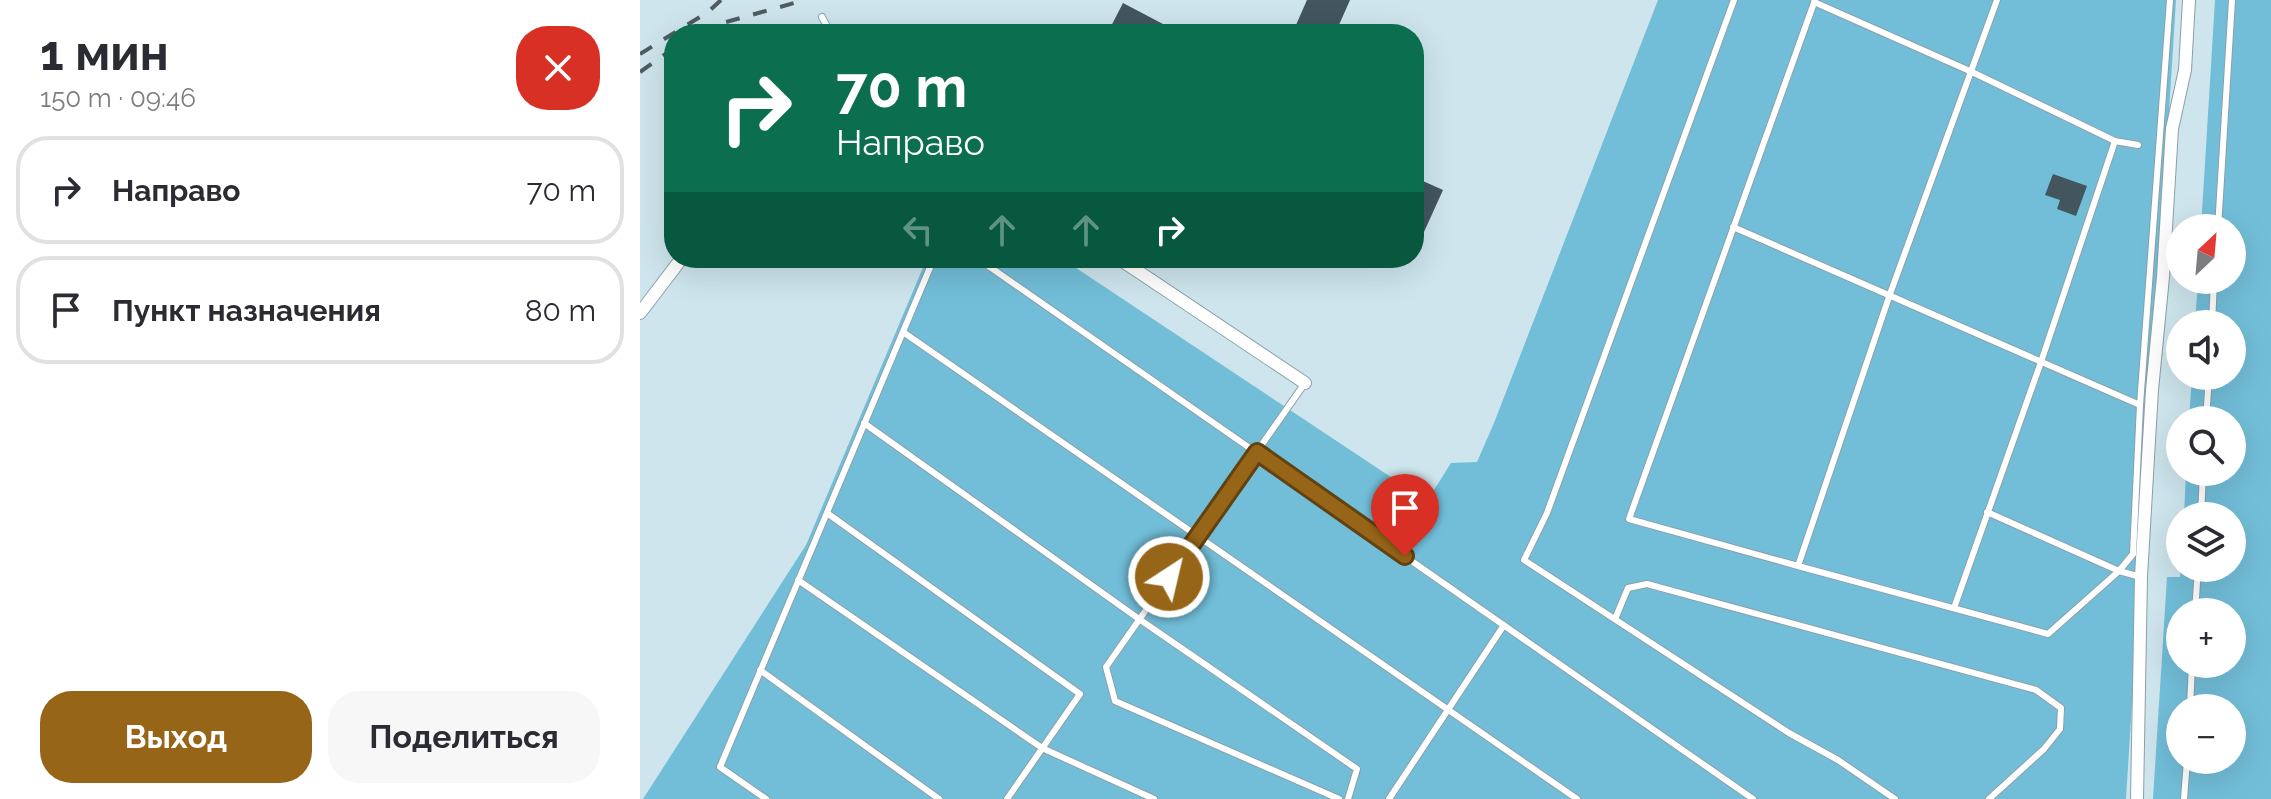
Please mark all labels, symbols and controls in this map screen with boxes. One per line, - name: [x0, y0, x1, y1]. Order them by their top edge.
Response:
- text: 1 мин: [40, 25, 169, 81]
- button: close: [516, 26, 600, 110]
- text: 70 m: [836, 54, 967, 120]
- icon: right: [704, 56, 808, 160]
- text: 150 m · 09:46: [40, 83, 196, 113]
- text: Направо: [836, 121, 985, 163]
- icon: right: [44, 168, 88, 212]
- text: Направо: [112, 173, 241, 208]
- text: 70 m: [526, 173, 596, 208]
- icon: left: [896, 208, 940, 252]
- icon: ahead: [980, 208, 1024, 252]
- icon: ahead: [1064, 208, 1108, 252]
- icon: right: [1148, 208, 1192, 252]
- north arrow: [2166, 214, 2246, 294]
- map controls: [2166, 214, 2246, 774]
- icon: arrive: [44, 288, 88, 332]
- text: Пункт назначения: [112, 293, 381, 328]
- text: 80 m: [525, 293, 596, 328]
- button: sound: [2166, 310, 2246, 390]
- button: search: [2166, 406, 2246, 486]
- pin: [1371, 474, 1439, 556]
- icon: arrive: [1383, 486, 1427, 530]
- button: layers: [2166, 502, 2246, 582]
- position arrow: [1127, 535, 1211, 619]
- button: +: [2166, 598, 2246, 678]
- button: Выход: [40, 691, 312, 783]
- button: Поделиться: [328, 691, 600, 783]
- button: −: [2166, 694, 2246, 774]

